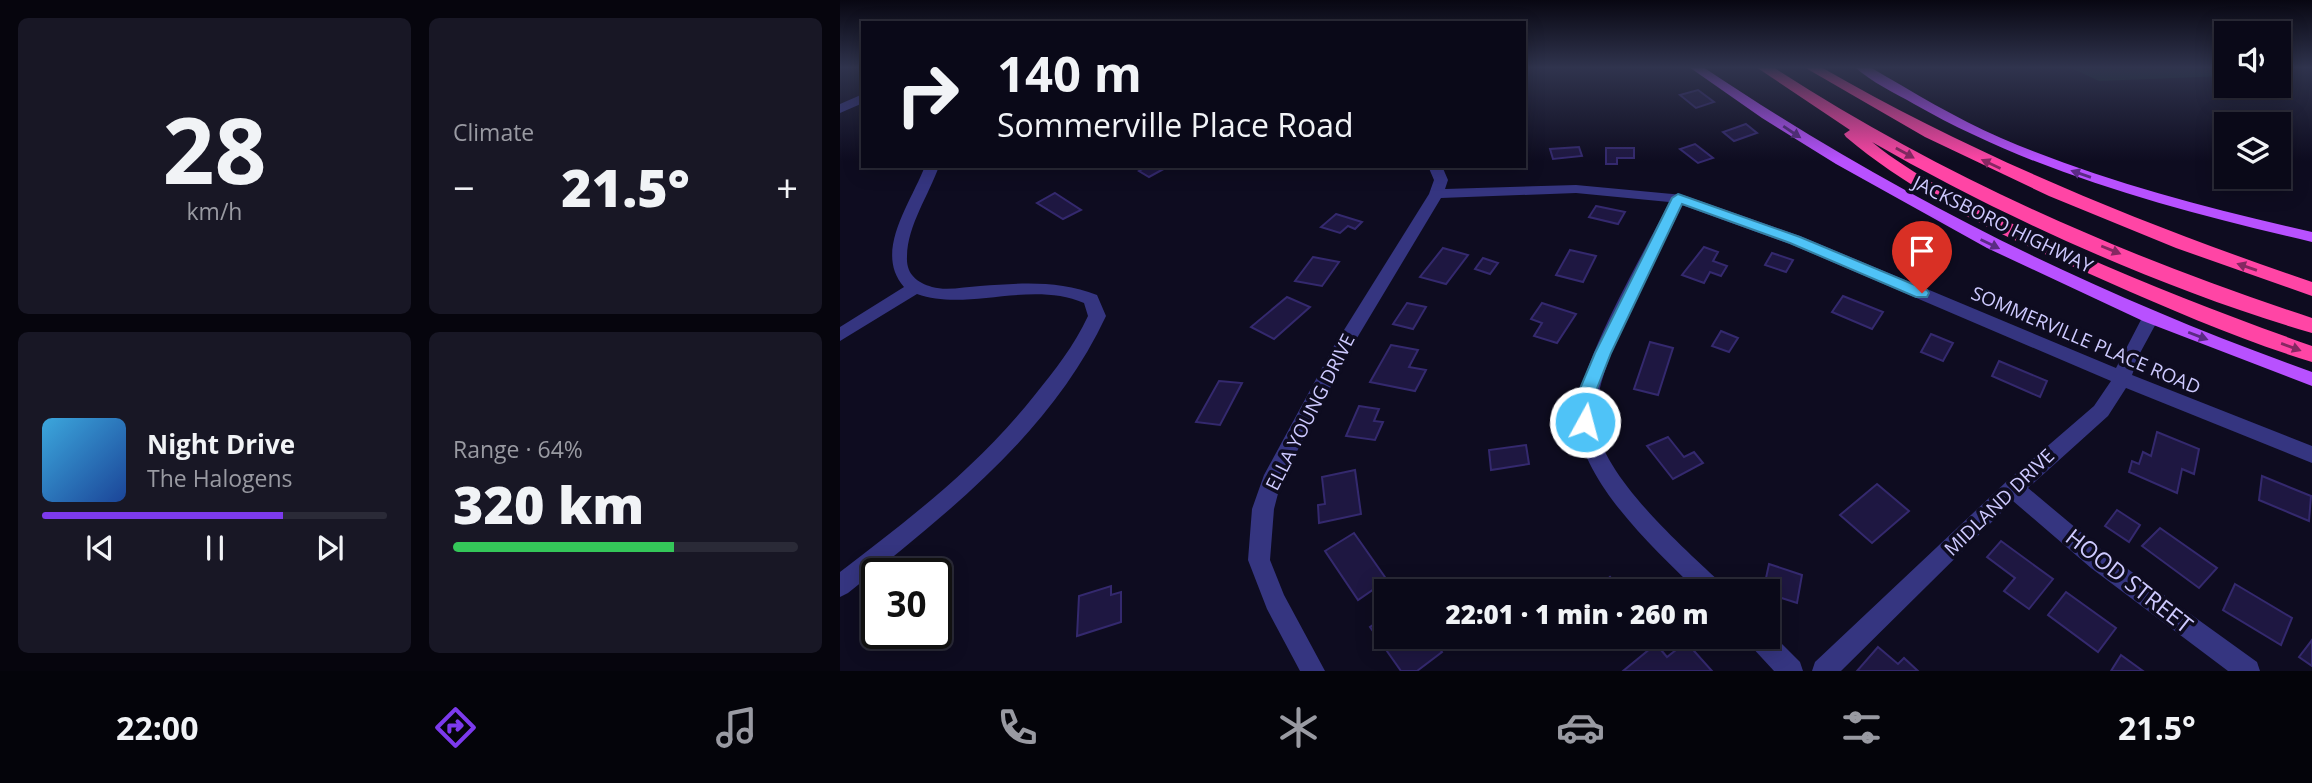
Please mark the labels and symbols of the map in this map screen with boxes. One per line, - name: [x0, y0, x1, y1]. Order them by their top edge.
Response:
- one-way arrow: [1782, 126, 1802, 139]
- one-way arrow: [1895, 147, 1915, 159]
- one-way arrow: [1980, 159, 2001, 170]
- street label: JACKSBORO HIGHWAY: [1907, 168, 2098, 279]
- one-way arrow: [2070, 168, 2091, 179]
- pin: [1892, 221, 1952, 293]
- one-way arrow: [1980, 238, 2000, 250]
- one-way arrow: [2100, 244, 2121, 255]
- one-way arrow: [2237, 261, 2258, 272]
- street label: SOMMERVILLE PLACE ROAD: [1967, 280, 2205, 400]
- street label: ELLA YOUNG DRIVE: [1259, 329, 1361, 495]
- one-way arrow: [2188, 331, 2209, 342]
- one-way arrow: [2280, 342, 2301, 353]
- position arrow: [1548, 385, 1622, 459]
- street label: MIDLAND DRIVE: [1938, 443, 2060, 561]
- street label: HOOD STREET: [2059, 520, 2200, 640]
- speed limit sign: 30: [861, 558, 952, 649]

